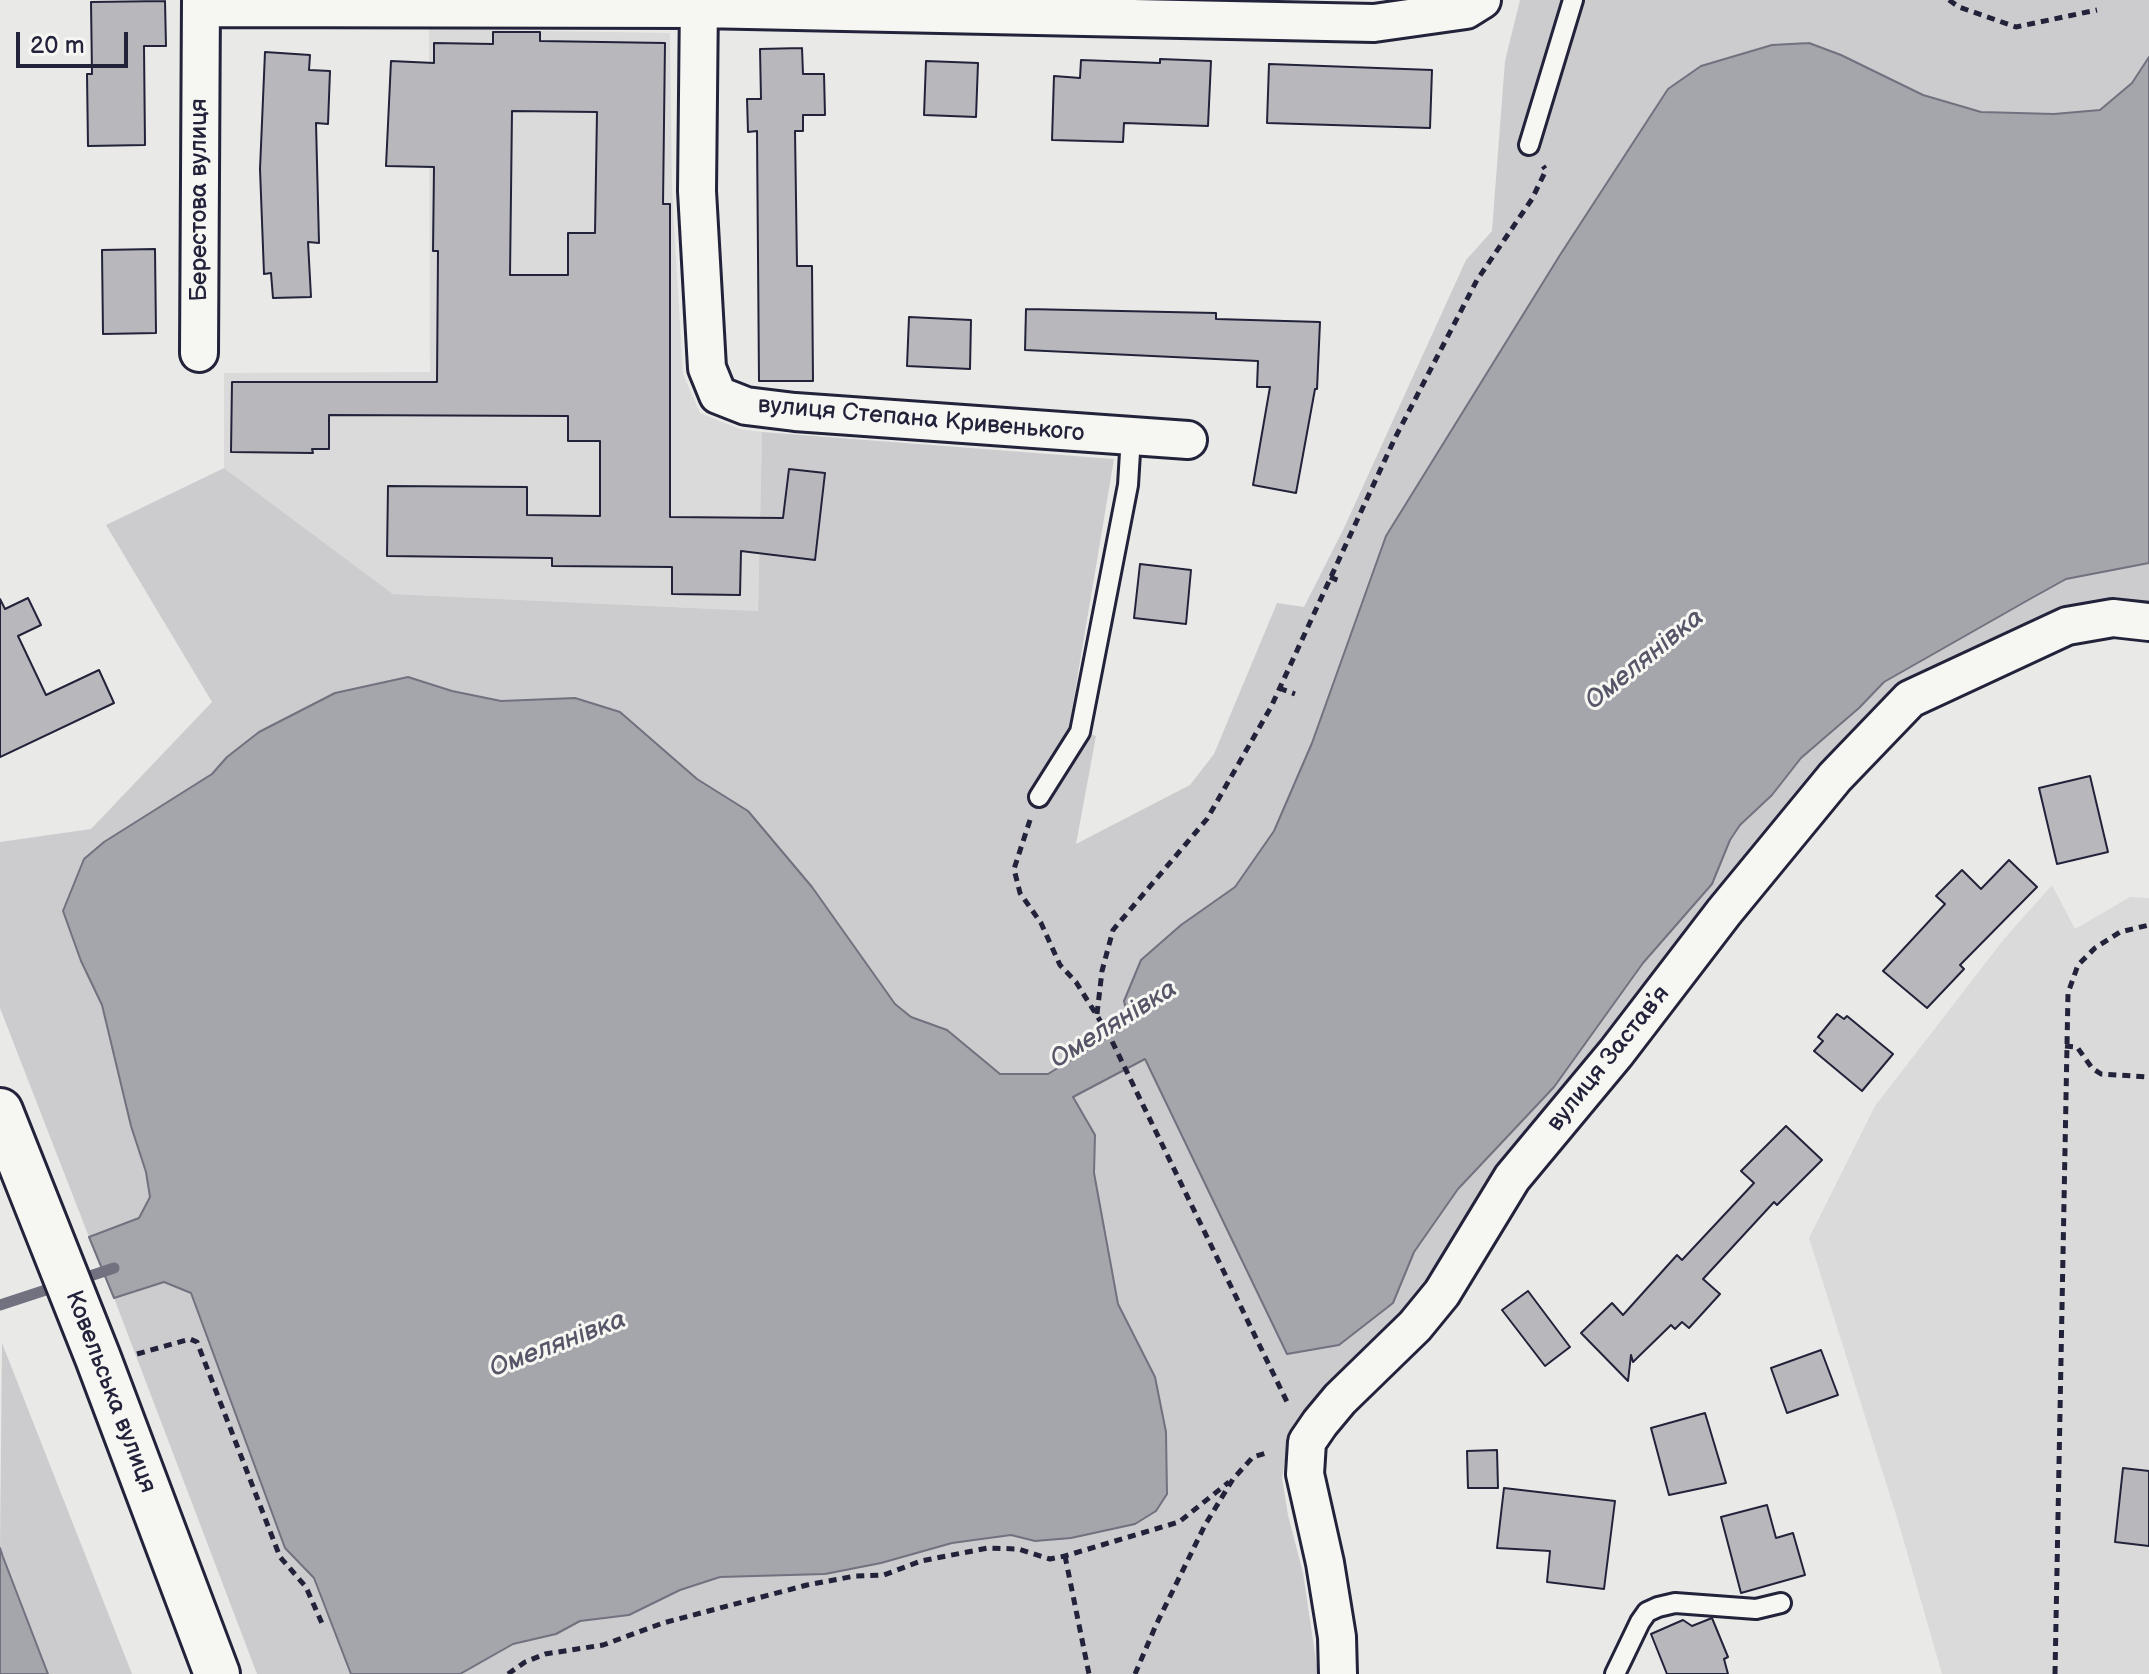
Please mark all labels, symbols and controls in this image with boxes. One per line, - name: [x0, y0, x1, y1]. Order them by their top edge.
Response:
- scale bar: [20, 16, 132, 66]
- text: 20 m: [30, 31, 85, 60]
- street label: Берестова вулиця: [186, 98, 214, 302]
- street label: вулиця Степана Кривенького: [757, 391, 1085, 449]
- water label: Омелянівка: [1579, 603, 1711, 717]
- water label: Омелянівка: [1045, 974, 1183, 1076]
- street label: вулиця Заставʼя: [1542, 981, 1676, 1137]
- street label: Ковельська вулиця: [58, 1287, 162, 1497]
- water label: Омелянівка: [485, 1305, 631, 1385]

